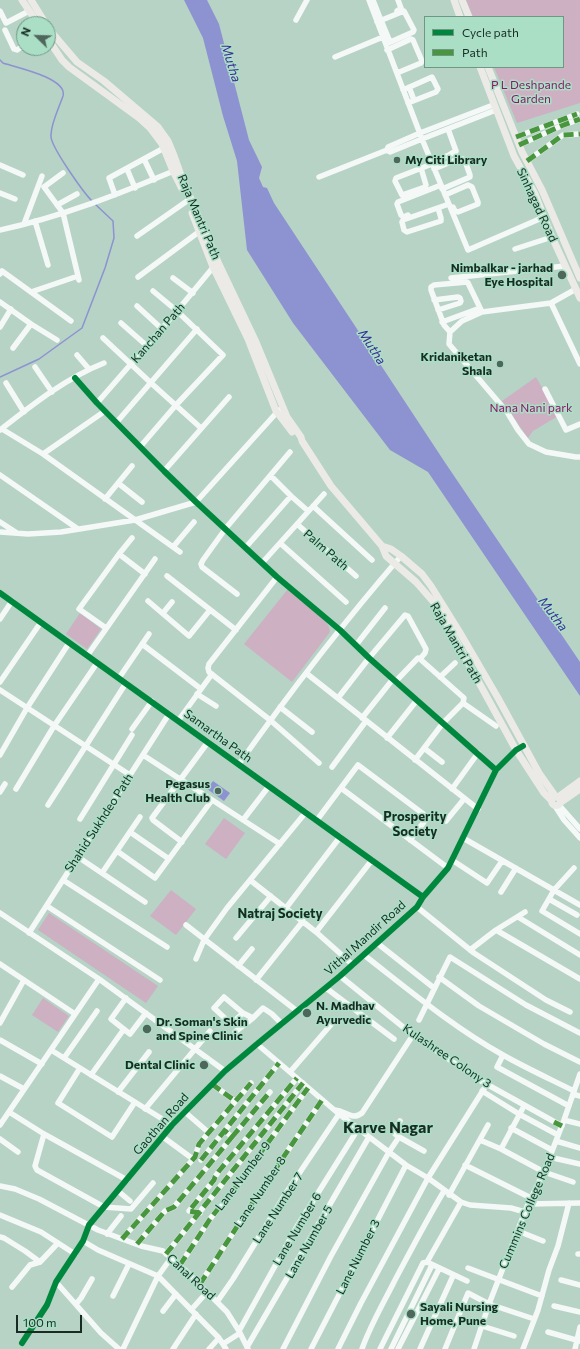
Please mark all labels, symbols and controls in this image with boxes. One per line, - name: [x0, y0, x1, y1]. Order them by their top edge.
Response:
- north arrow: [16, 16, 56, 56]
- legend: [424, 16, 564, 68]
- text: N: [18, 25, 33, 38]
- text: Cycle path: [462, 25, 519, 39]
- water label: Mutha: [218, 42, 244, 84]
- text: Path: [462, 45, 488, 59]
- park label: P L Deshpande Garden: [491, 78, 571, 106]
- place label: My Citi Library: [405, 153, 487, 167]
- marker: My Citi Library: [392, 155, 402, 165]
- street label: Sinhagad Road: [514, 166, 560, 244]
- street label: Raja Mantri Path: [175, 172, 223, 262]
- place label: Nimbalkar - jarhad Eye Hospital: [451, 261, 553, 289]
- marker: Nimbalkar - jarhad Eye Hospital: [556, 269, 568, 281]
- street label: Kanchan Path: [128, 300, 188, 366]
- water label: Mutha: [355, 326, 389, 368]
- place label: Kridaniketan Shala: [421, 350, 492, 378]
- marker: Kridaniketan Shala: [495, 359, 505, 369]
- park label: Nana Nani park: [489, 401, 573, 415]
- street label: Palm Path: [300, 526, 352, 574]
- water label: Mutha: [535, 594, 571, 634]
- street label: Raja Mantri Path: [427, 600, 485, 686]
- street label: Samartha Path: [181, 706, 255, 766]
- street label: Shahid Sukhdeo Path: [62, 771, 136, 875]
- place label: Pegasus Health Club: [145, 777, 210, 805]
- marker: Pegasus Health Club: [213, 786, 223, 796]
- district label: Prosperity Society: [383, 809, 447, 840]
- street label: Vithal Mandir Road: [321, 898, 409, 978]
- district label: Natraj Society: [237, 906, 323, 922]
- place label: N. Madhav Ayurvedic: [316, 999, 375, 1027]
- marker: N. Madhav Ayurvedic: [301, 1007, 313, 1019]
- place label: Dr. Soman's Skin and Spine Clinic: [156, 1015, 248, 1043]
- street label: Kulashree Colony 3: [400, 1021, 494, 1091]
- marker: Dr. Soman's Skin and Spine Clinic: [141, 1023, 153, 1035]
- place label: Dental Clinic: [125, 1058, 195, 1072]
- marker: Dental Clinic: [198, 1059, 210, 1071]
- street label: Gaothan Road: [130, 1090, 192, 1158]
- district label: Karve Nagar: [343, 1118, 433, 1138]
- street label: Lane Number 9: [212, 1139, 274, 1213]
- street label: Cummins College Road: [496, 1151, 558, 1271]
- street label: Lane Number 8: [231, 1154, 289, 1230]
- street label: Lane Number 7: [250, 1170, 306, 1246]
- street label: Lane Number 6: [270, 1190, 324, 1268]
- street label: Lane Number 5: [282, 1203, 336, 1281]
- street label: Lane Number 3: [333, 1217, 383, 1297]
- street label: Canal Road: [164, 1251, 218, 1303]
- place label: Sayali Nursing Home, Pune: [420, 1300, 498, 1328]
- scale bar: [18, 1307, 84, 1333]
- marker: Sayali Nursing Home, Pune: [405, 1308, 417, 1320]
- text: 100 m: [23, 1315, 57, 1329]

